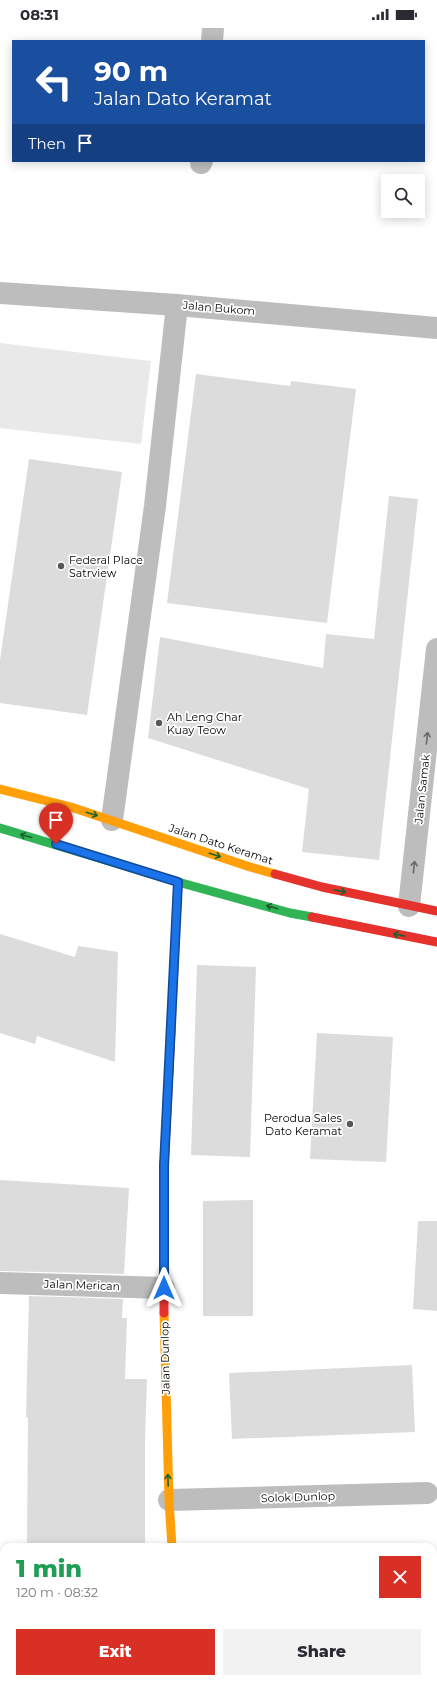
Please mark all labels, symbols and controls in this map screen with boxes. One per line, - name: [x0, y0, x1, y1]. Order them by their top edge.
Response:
- text: 08:31: [20, 5, 59, 24]
- text: 90 m: [94, 54, 168, 88]
- icon: left: [28, 56, 80, 108]
- text: Jalan Dato Keramat: [94, 88, 272, 110]
- icon: arrive: [74, 132, 96, 154]
- text: Then: [28, 134, 66, 153]
- map controls: [381, 174, 425, 218]
- button: search: [381, 174, 425, 218]
- street label: Jalan Bukom: [181, 298, 256, 318]
- place label: Federal Place Satrview: [69, 553, 143, 580]
- marker: Federal Place Satrview: [56, 561, 66, 571]
- place label: Ah Leng Char Kuay Teow: [167, 710, 242, 737]
- marker: Ah Leng Char Kuay Teow: [154, 718, 164, 728]
- one-way arrow: [424, 732, 431, 745]
- street label: Jalan Samak: [411, 753, 433, 825]
- pin: [39, 803, 73, 844]
- icon: arrive: [45, 809, 67, 831]
- one-way arrow: [85, 811, 98, 818]
- street label: Jalan Dato Keramat: [166, 820, 275, 868]
- one-way arrow: [20, 831, 33, 839]
- one-way arrow: [208, 852, 220, 860]
- one-way arrow: [410, 861, 417, 874]
- one-way arrow: [333, 887, 346, 895]
- one-way arrow: [265, 903, 278, 911]
- one-way arrow: [393, 931, 406, 939]
- place label: Perodua Sales Dato Keramat: [264, 1111, 343, 1138]
- marker: Perodua Sales Dato Keramat: [345, 1119, 355, 1129]
- position arrow: [143, 1267, 185, 1309]
- street label: Jalan Merican: [43, 1277, 120, 1293]
- street label: Jalan Dunlop: [157, 1321, 173, 1396]
- one-way arrow: [164, 1474, 172, 1487]
- street label: Solok Dunlop: [261, 1489, 335, 1505]
- text: 1 min: [16, 1554, 82, 1583]
- button: close: [379, 1556, 421, 1598]
- text: 120 m · 08:32: [16, 1584, 98, 1600]
- button: Exit: [16, 1629, 215, 1675]
- button: Share: [223, 1629, 421, 1675]

